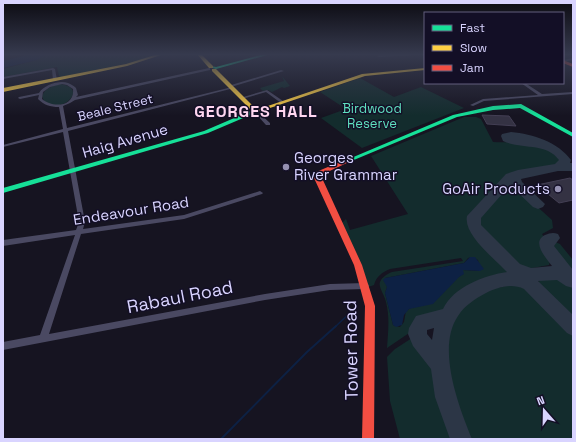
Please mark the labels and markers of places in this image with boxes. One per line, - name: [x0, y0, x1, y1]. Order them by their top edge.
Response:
- place label: Georges River Grammar: [294, 148, 398, 184]
- marker: Georges River Grammar: [281, 162, 291, 172]
- place label: GoAir Products: [442, 179, 550, 198]
- marker: GoAir Products: [553, 184, 563, 194]

